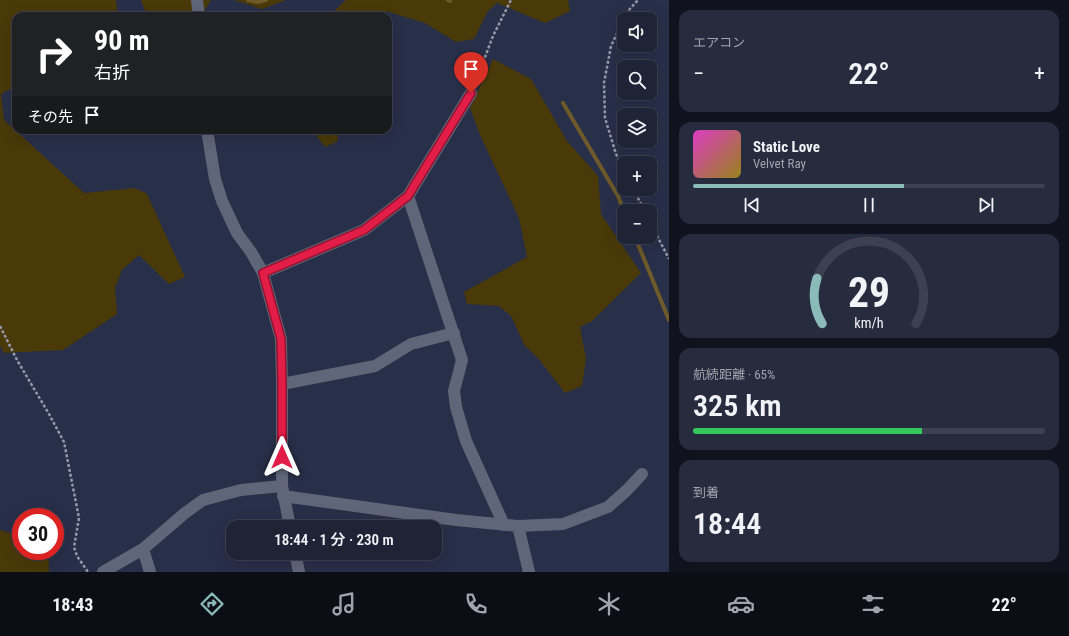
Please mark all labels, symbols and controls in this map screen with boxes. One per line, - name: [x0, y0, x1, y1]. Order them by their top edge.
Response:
- map controls: [617, 12, 657, 244]
- button: sound: [617, 12, 657, 52]
- text: 90 m: [94, 24, 150, 57]
- icon: right: [28, 28, 80, 80]
- text: エアコン: [693, 35, 745, 50]
- pin: [454, 52, 488, 93]
- text: 22°: [848, 56, 890, 91]
- icon: arrive: [460, 58, 482, 80]
- button: search: [617, 60, 657, 100]
- text: −: [693, 61, 704, 86]
- text: +: [1034, 61, 1045, 86]
- text: 右折: [94, 62, 130, 83]
- icon: arrive: [81, 104, 103, 126]
- text: その先: [28, 108, 73, 126]
- button: layers: [617, 108, 657, 148]
- text: Static Love: [753, 138, 820, 156]
- button: +: [617, 156, 657, 196]
- text: Velvet Ray: [753, 156, 806, 171]
- icon: previous: [741, 194, 763, 216]
- icon: pause: [858, 194, 880, 216]
- icon: next: [975, 194, 997, 216]
- button: −: [617, 204, 657, 244]
- text: 29: [848, 268, 890, 317]
- text: km/h: [854, 315, 884, 331]
- text: 航続距離 · 65%: [693, 367, 775, 382]
- text: 325 km: [693, 388, 782, 423]
- position arrow: [261, 436, 303, 478]
- text: 到着: [693, 485, 719, 500]
- text: 18:44: [693, 506, 761, 541]
- speed limit sign: 30: [12, 508, 64, 560]
- text: 18:44 · 1 分 · 230 m: [274, 531, 394, 549]
- icon: directions: [198, 590, 226, 618]
- icon: music: [330, 590, 358, 618]
- icon: phone: [462, 590, 490, 618]
- icon: climate: [595, 590, 623, 618]
- icon: car: [727, 590, 755, 618]
- icon: filters: [859, 590, 887, 618]
- text: 18:43: [52, 594, 93, 615]
- text: 22°: [992, 594, 1017, 615]

